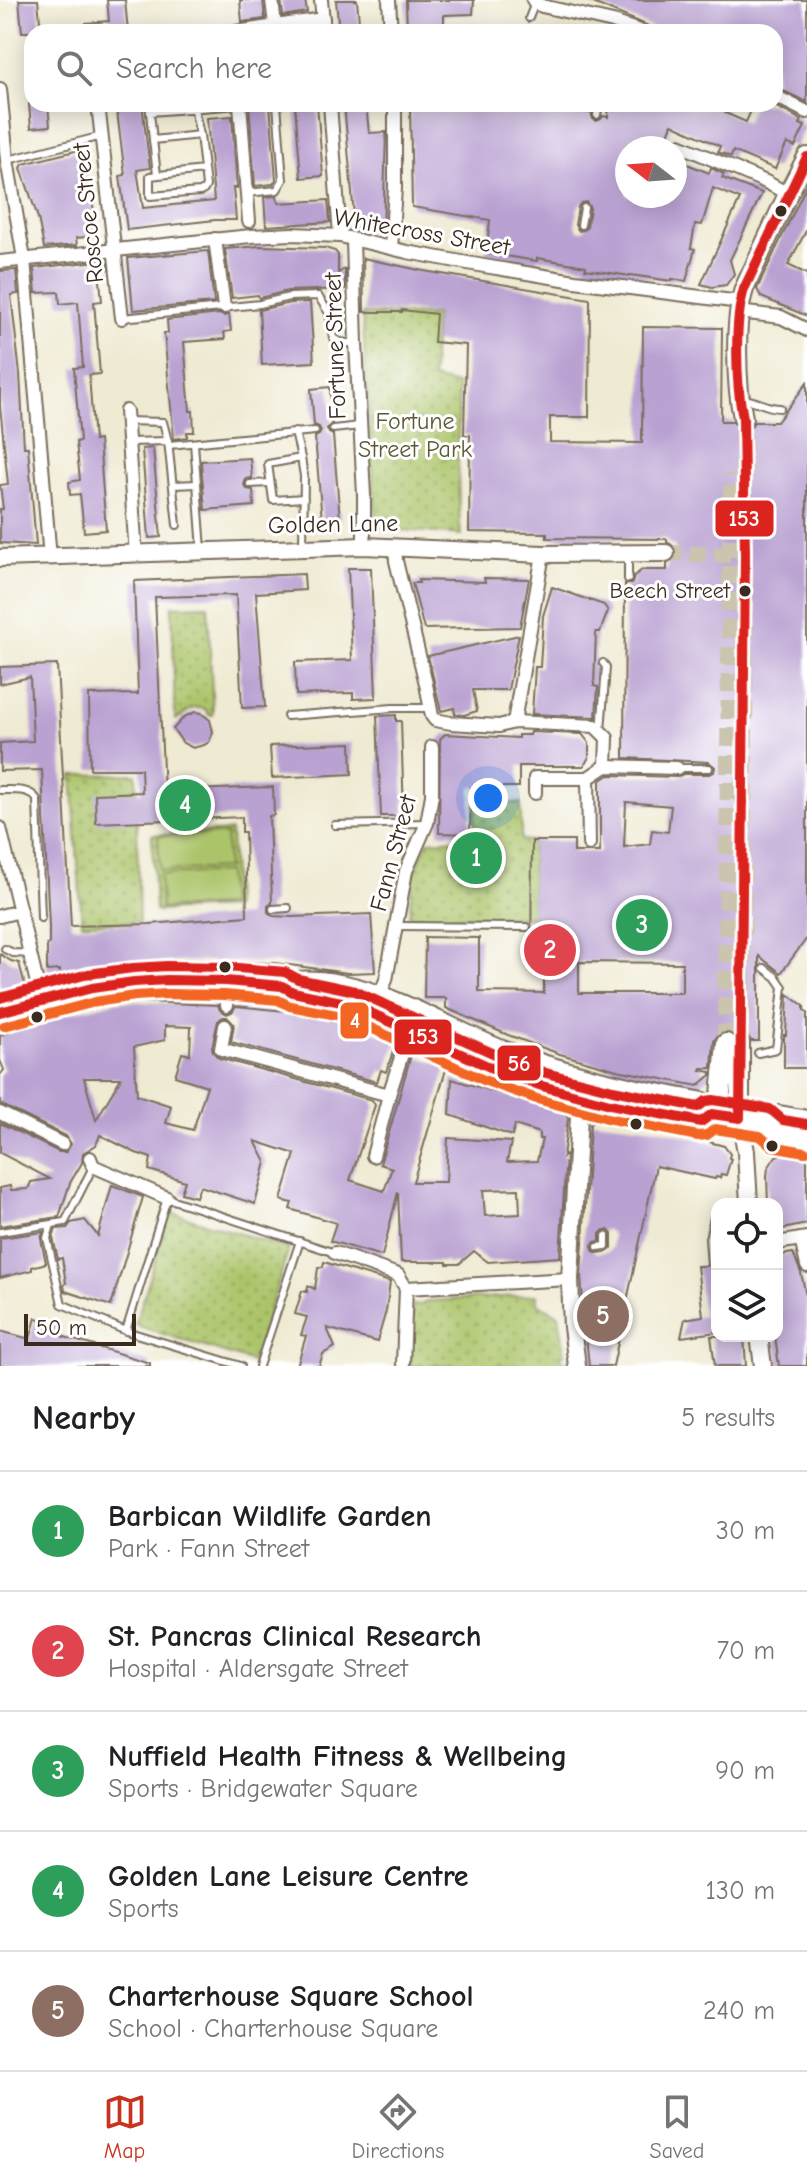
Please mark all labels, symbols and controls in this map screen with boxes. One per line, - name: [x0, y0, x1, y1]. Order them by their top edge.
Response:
- search box: [24, 24, 783, 112]
- icon: search: [52, 46, 96, 90]
- text: Search here: [116, 51, 272, 86]
- north arrow: [615, 136, 687, 208]
- street label: Roscoe Street: [67, 140, 109, 285]
- street label: Whitecross Street: [332, 203, 513, 261]
- unlabelled marker: [773, 203, 789, 219]
- street label: Fortune Street: [318, 271, 352, 420]
- park label: Fortune Street Park: [358, 407, 472, 463]
- line badge: 153: [714, 499, 775, 538]
- text: 153: [728, 506, 760, 532]
- street label: Golden Lane: [268, 509, 398, 539]
- place label: Beech Street: [609, 578, 731, 604]
- marker: Beech Street: [737, 583, 753, 599]
- pin: 4: [159, 775, 211, 835]
- your location: [468, 778, 508, 818]
- street label: Fann Street: [364, 791, 422, 914]
- pin: 1: [450, 828, 502, 888]
- pin: 3: [616, 895, 668, 955]
- pin: 2: [524, 920, 576, 980]
- unlabelled marker: [217, 959, 233, 975]
- line badge: 4: [339, 1001, 370, 1040]
- text: 4: [350, 1008, 360, 1034]
- unlabelled marker: [29, 1009, 45, 1025]
- line badge: 153: [393, 1018, 453, 1056]
- text: 153: [407, 1024, 439, 1050]
- line badge: 56: [496, 1044, 542, 1082]
- text: 56: [507, 1051, 531, 1077]
- unlabelled marker: [628, 1116, 644, 1132]
- unlabelled marker: [764, 1138, 780, 1154]
- map controls: [711, 1198, 783, 1342]
- button: locate: [711, 1198, 783, 1270]
- button: layers: [711, 1270, 783, 1342]
- pin: 5: [577, 1286, 629, 1346]
- scale bar: [24, 1310, 136, 1346]
- text: 50 m: [36, 1315, 87, 1341]
- text: Nearby: [32, 1398, 135, 1438]
- text: 5 results: [681, 1403, 775, 1433]
- text: Barbican Wildlife Garden: [108, 1499, 432, 1534]
- text: 1: [53, 1516, 63, 1546]
- text: 30 m: [716, 1516, 775, 1546]
- text: Park · Fann Street: [108, 1534, 309, 1564]
- text: St. Pancras Clinical Research: [108, 1619, 482, 1654]
- text: 2: [52, 1636, 64, 1666]
- text: 70 m: [717, 1636, 775, 1666]
- text: Hospital · Aldersgate Street: [108, 1654, 408, 1684]
- text: Nuffield Health Fitness & Wellbeing: [108, 1739, 567, 1774]
- text: 3: [52, 1756, 64, 1786]
- text: 90 m: [715, 1756, 775, 1786]
- text: Sports · Bridgewater Square: [108, 1774, 418, 1804]
- text: Golden Lane Leisure Centre: [108, 1859, 469, 1894]
- text: 4: [52, 1876, 64, 1906]
- text: 130 m: [706, 1876, 775, 1906]
- text: Sports: [108, 1894, 179, 1924]
- text: Charterhouse Square School: [108, 1979, 474, 2014]
- text: 5: [51, 1996, 65, 2026]
- text: 240 m: [703, 1996, 775, 2026]
- text: School · Charterhouse Square: [108, 2014, 438, 2044]
- tab: Map: [103, 2090, 147, 2164]
- tab: Directions: [352, 2090, 445, 2164]
- tab: Saved: [650, 2090, 704, 2164]

